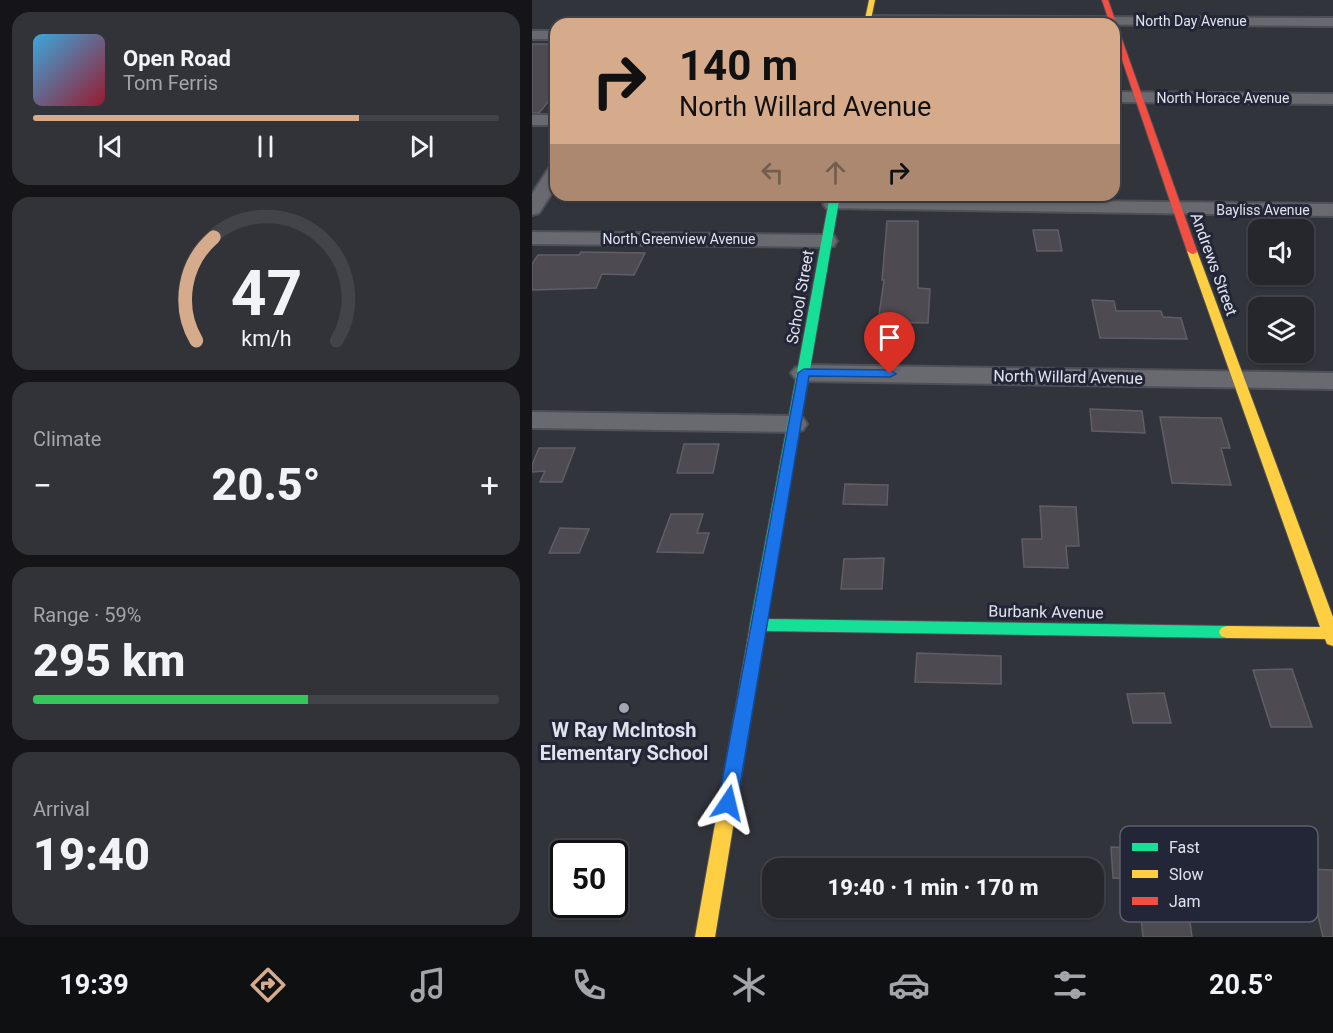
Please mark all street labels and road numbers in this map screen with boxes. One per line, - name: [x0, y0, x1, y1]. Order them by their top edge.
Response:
- street label: North Day Avenue: [1135, 13, 1247, 29]
- street label: North Horace Avenue: [1157, 90, 1289, 106]
- street label: Bayliss Avenue: [1216, 202, 1310, 218]
- street label: Andrews Street: [1187, 210, 1241, 318]
- street label: North Greenview Avenue: [603, 231, 755, 247]
- street label: School Street: [782, 249, 818, 345]
- street label: North Willard Avenue: [993, 366, 1143, 388]
- street label: Burbank Avenue: [988, 601, 1104, 623]

